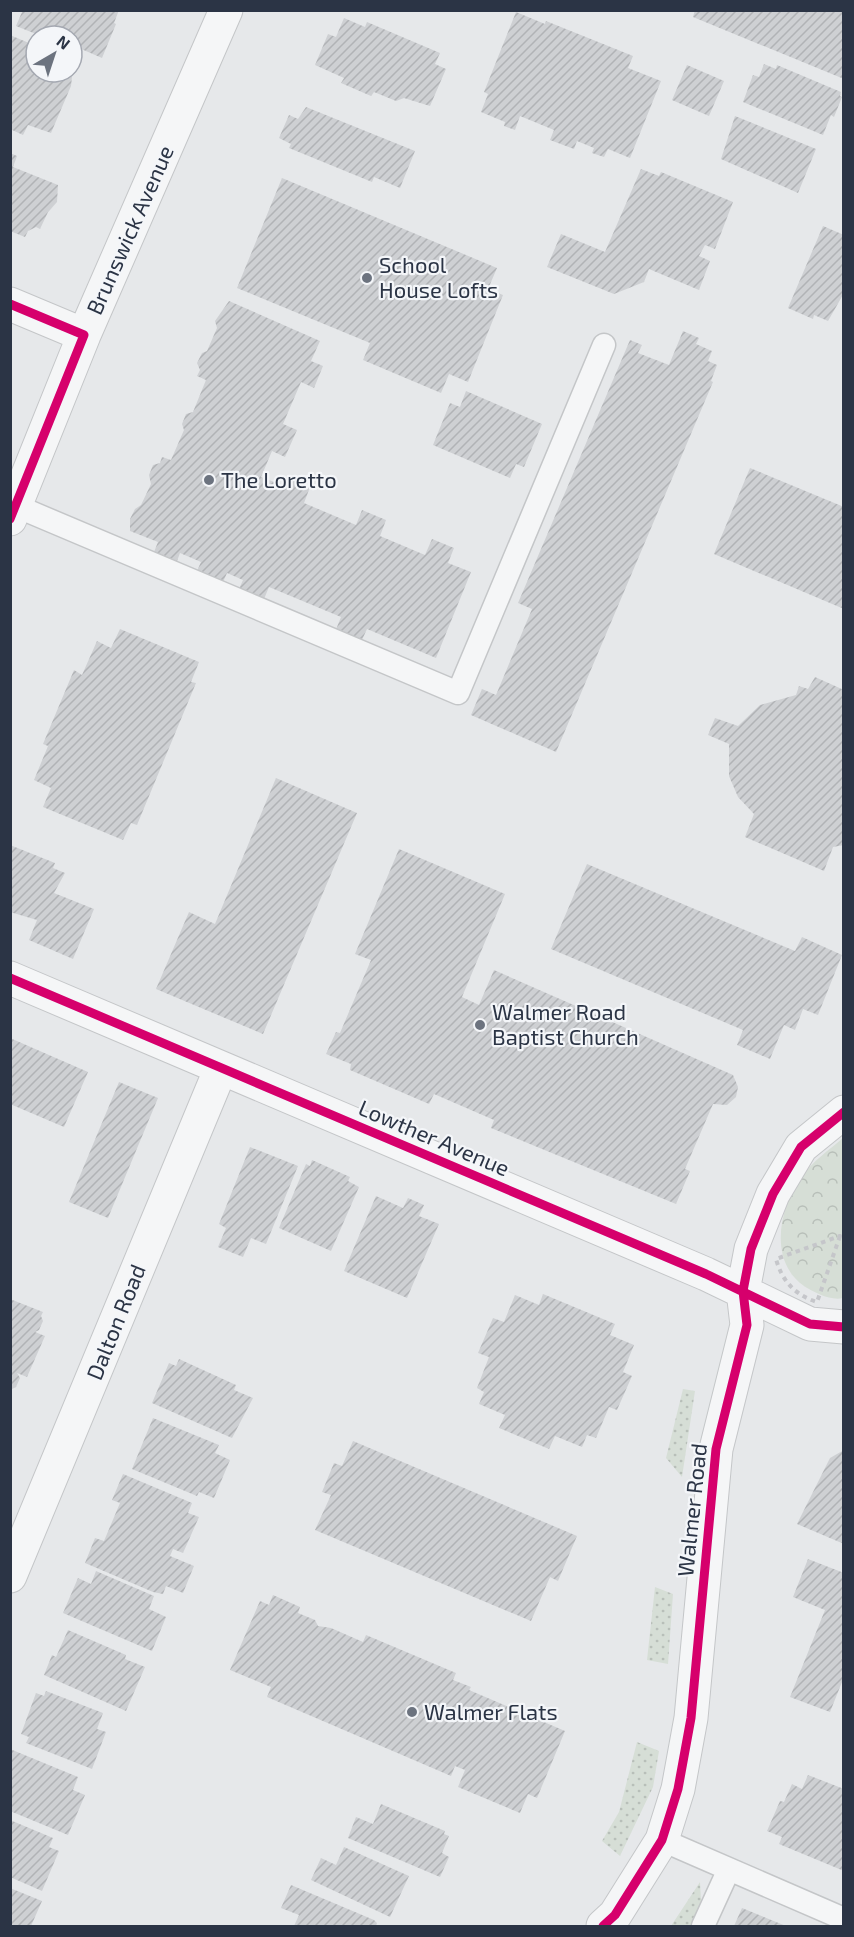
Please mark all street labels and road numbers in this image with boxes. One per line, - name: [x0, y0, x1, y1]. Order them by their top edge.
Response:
- street label: Brunswick Avenue: [80, 141, 178, 318]
- street label: Lowther Avenue: [355, 1094, 514, 1181]
- street label: Dalton Road: [80, 1260, 150, 1383]
- street label: Walmer Road: [671, 1442, 711, 1578]

